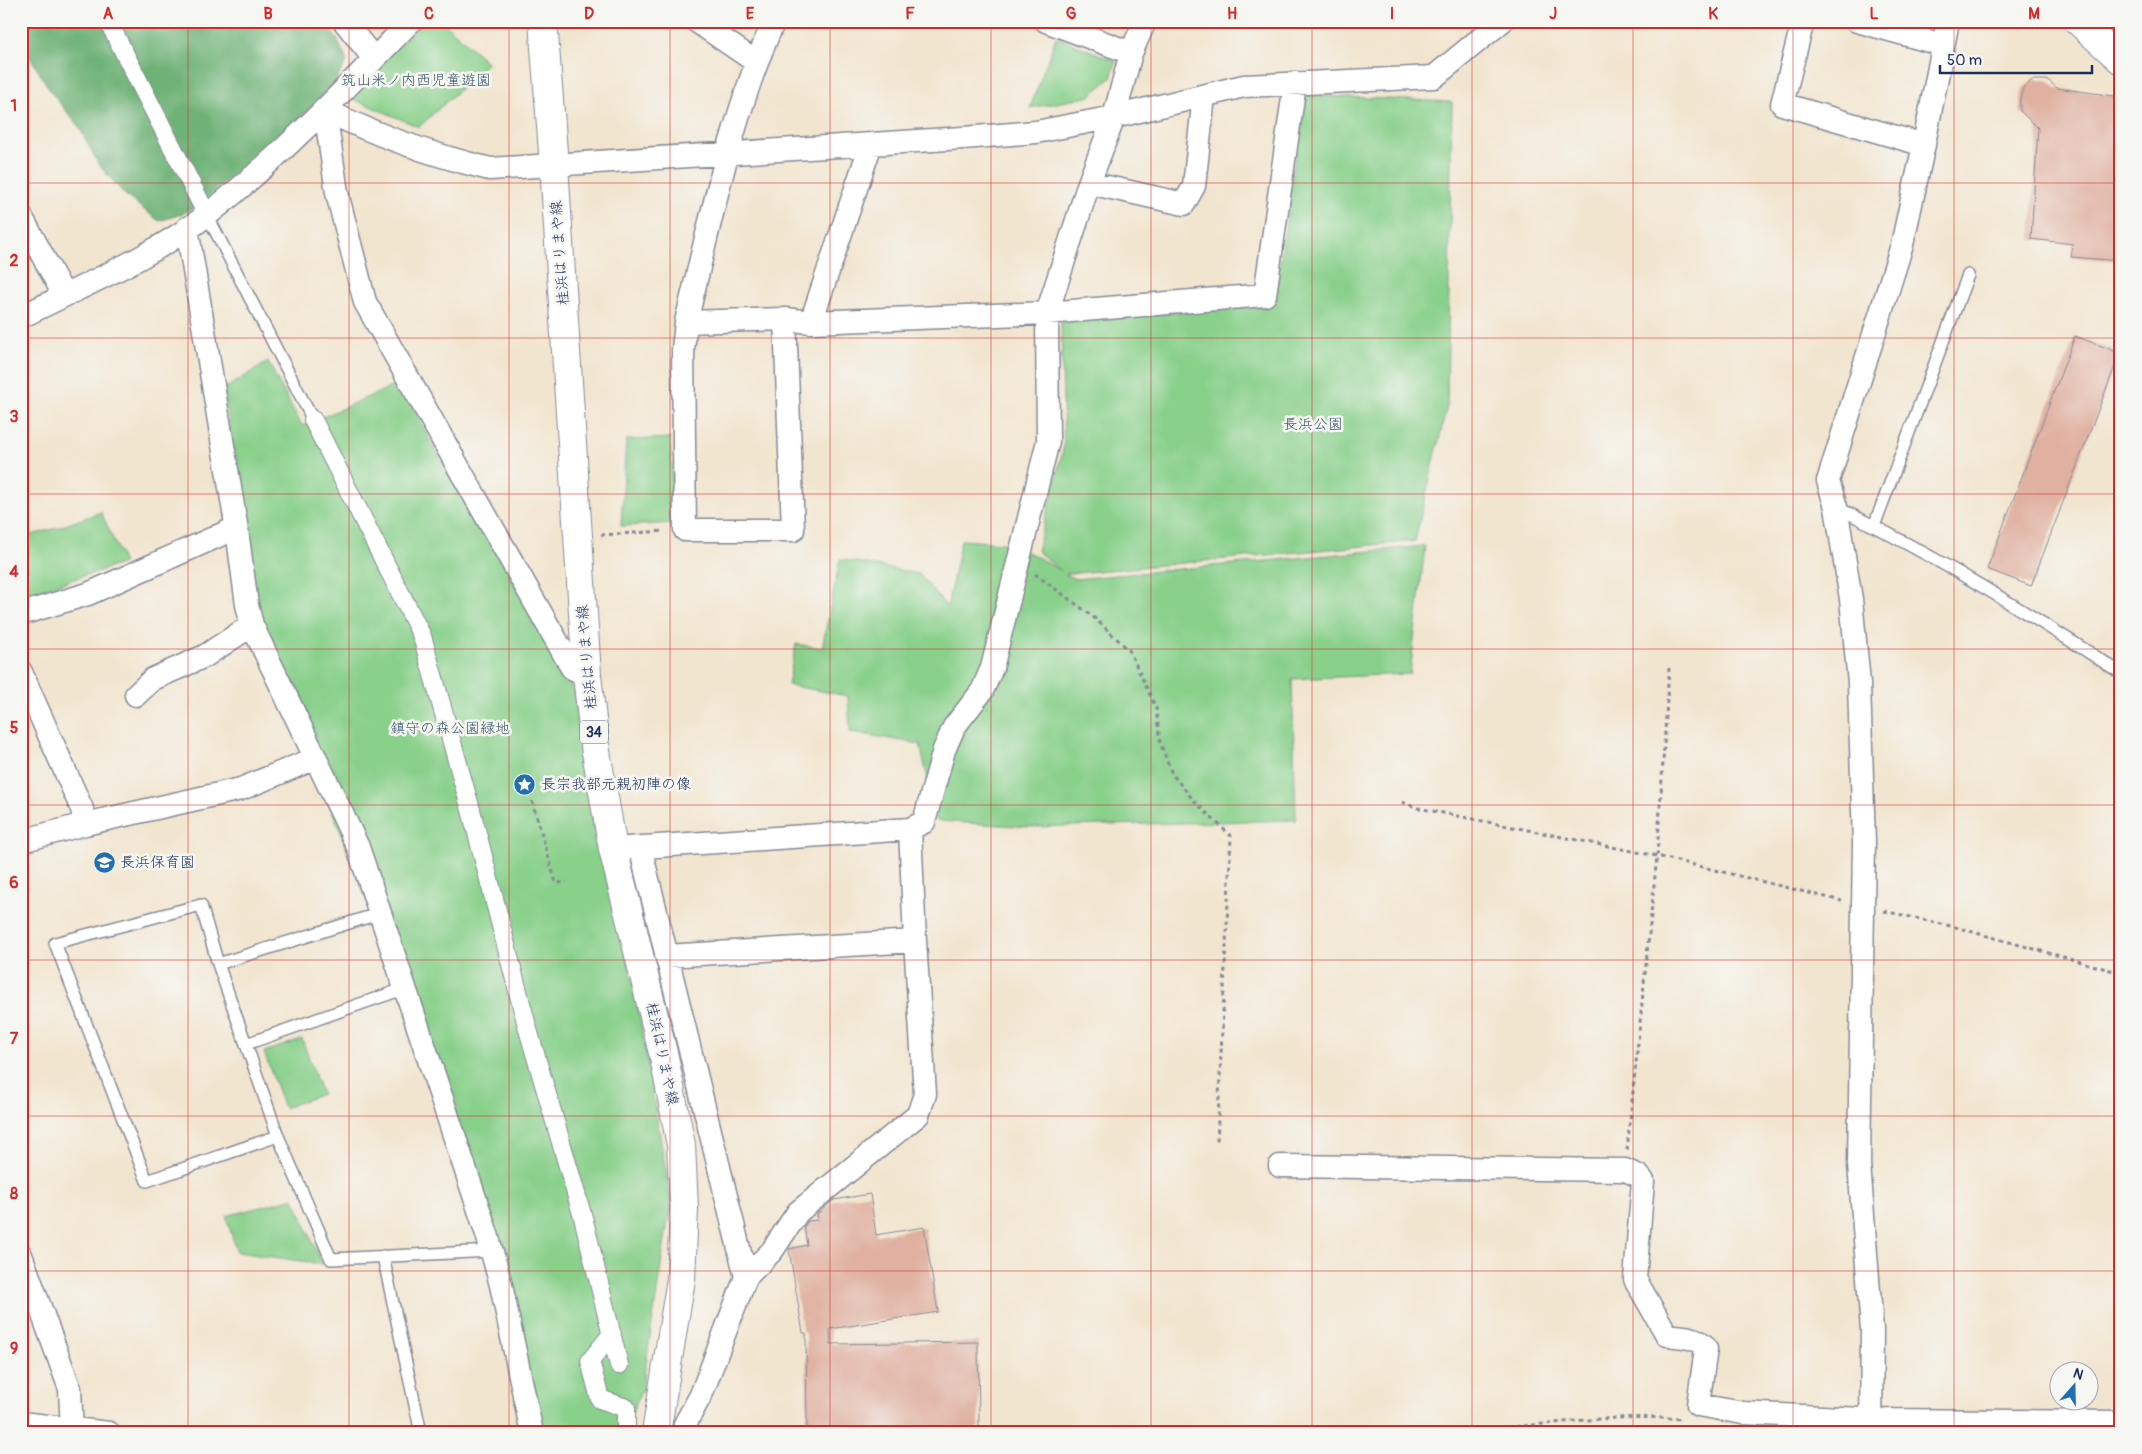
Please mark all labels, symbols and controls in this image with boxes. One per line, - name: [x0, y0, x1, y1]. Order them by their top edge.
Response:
- text: A: [103, 4, 114, 24]
- text: B: [263, 4, 273, 24]
- text: C: [424, 4, 434, 24]
- text: D: [584, 4, 594, 24]
- text: E: [746, 4, 755, 24]
- text: F: [905, 4, 915, 24]
- text: G: [1066, 4, 1077, 24]
- text: H: [1227, 4, 1237, 24]
- text: I: [1390, 4, 1394, 24]
- text: J: [1549, 4, 1557, 24]
- text: K: [1708, 4, 1718, 24]
- text: L: [1869, 4, 1879, 24]
- text: M: [2028, 4, 2040, 24]
- scale bar: [1940, 42, 2092, 74]
- text: 50 m: [1947, 51, 1982, 70]
- park label: 筑山米ノ内西児童遊園: [341, 71, 491, 90]
- text: 1: [11, 96, 17, 116]
- street label: 桂浜はりまや線: [547, 200, 573, 306]
- text: 2: [10, 251, 19, 271]
- text: 3: [10, 407, 19, 427]
- park label: 長浜公園: [1283, 415, 1343, 434]
- text: 4: [9, 562, 19, 582]
- street label: 桂浜はりまや線: [573, 604, 601, 710]
- text: 5: [10, 718, 19, 738]
- park label: 鎮守の森公園緑地: [390, 719, 510, 738]
- road number: 34: [580, 720, 608, 744]
- place icon: 長宗我部元親初陣の像: [513, 772, 537, 796]
- place label: 長宗我部元親初陣の像: [541, 775, 691, 794]
- school or university icon: 長浜保育園: [92, 850, 116, 874]
- place label: 長浜保育園: [120, 853, 195, 872]
- text: 6: [9, 873, 19, 893]
- street label: 桂浜はりまや線: [642, 1001, 682, 1107]
- text: 7: [10, 1029, 19, 1049]
- text: 8: [10, 1184, 18, 1204]
- text: 9: [10, 1339, 18, 1359]
- north arrow: [2050, 1362, 2100, 1412]
- text: N: [2071, 1365, 2086, 1384]

